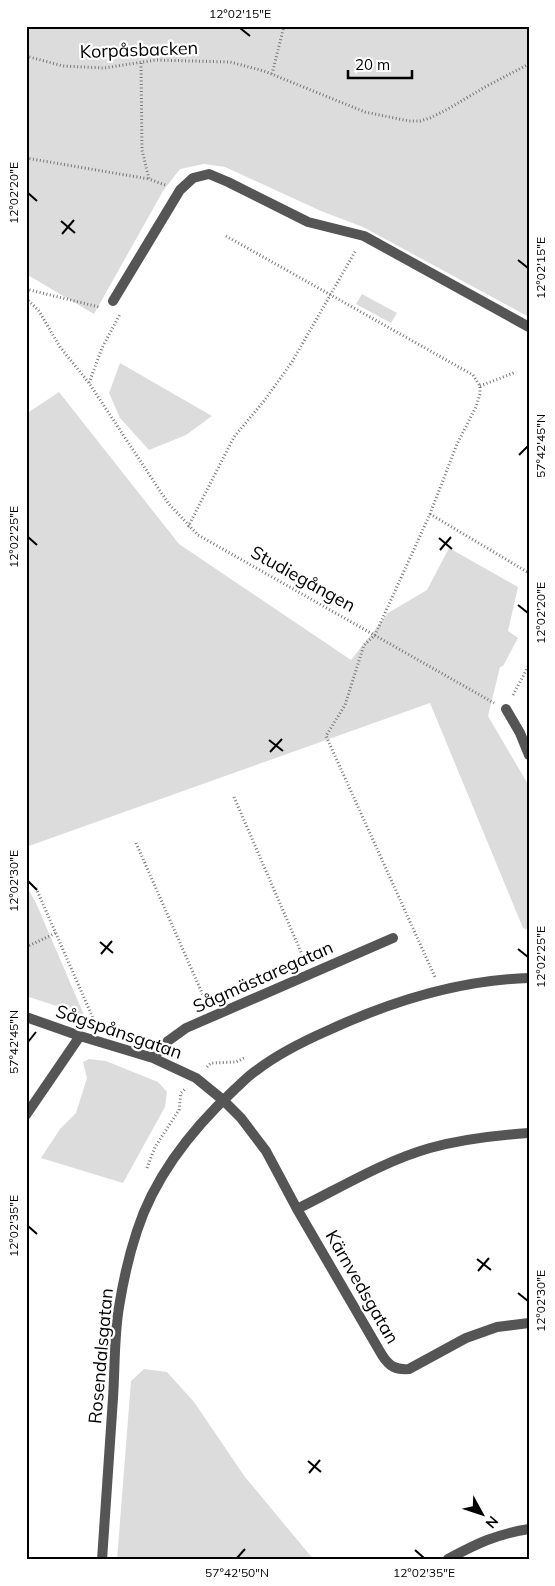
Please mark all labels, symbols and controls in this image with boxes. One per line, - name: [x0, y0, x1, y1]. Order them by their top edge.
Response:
- text: 12°02'15"E: [209, 6, 271, 21]
- street label: Korpåsbacken: [79, 36, 199, 63]
- scale bar: [348, 48, 411, 80]
- text: 20 m: [355, 55, 390, 74]
- text: 12°02'20"E: [6, 162, 21, 224]
- text: 12°02'15"E: [533, 237, 548, 299]
- text: 57°42'45"N: [533, 414, 548, 478]
- text: 12°02'25"E: [6, 506, 21, 568]
- street label: Studiegången: [247, 540, 360, 617]
- text: 12°02'20"E: [533, 582, 548, 644]
- text: 12°02'30"E: [6, 850, 21, 912]
- text: 12°02'25"E: [533, 926, 548, 988]
- street label: Sågmästaregatan: [189, 935, 336, 1018]
- street label: Sågspånsgatan: [53, 999, 185, 1064]
- text: 57°42'45"N: [6, 1010, 21, 1074]
- text: 12°02'35"E: [6, 1195, 21, 1257]
- street label: Kärnvedsgatan: [321, 1226, 404, 1348]
- text: 12°02'30"E: [533, 1270, 548, 1332]
- street label: Rosendalsgatan: [83, 1287, 118, 1425]
- north arrow: [458, 1488, 508, 1538]
- text: N: [482, 1513, 502, 1532]
- text: 57°42'50"N: [205, 1565, 269, 1580]
- text: 12°02'35"E: [393, 1565, 455, 1580]

